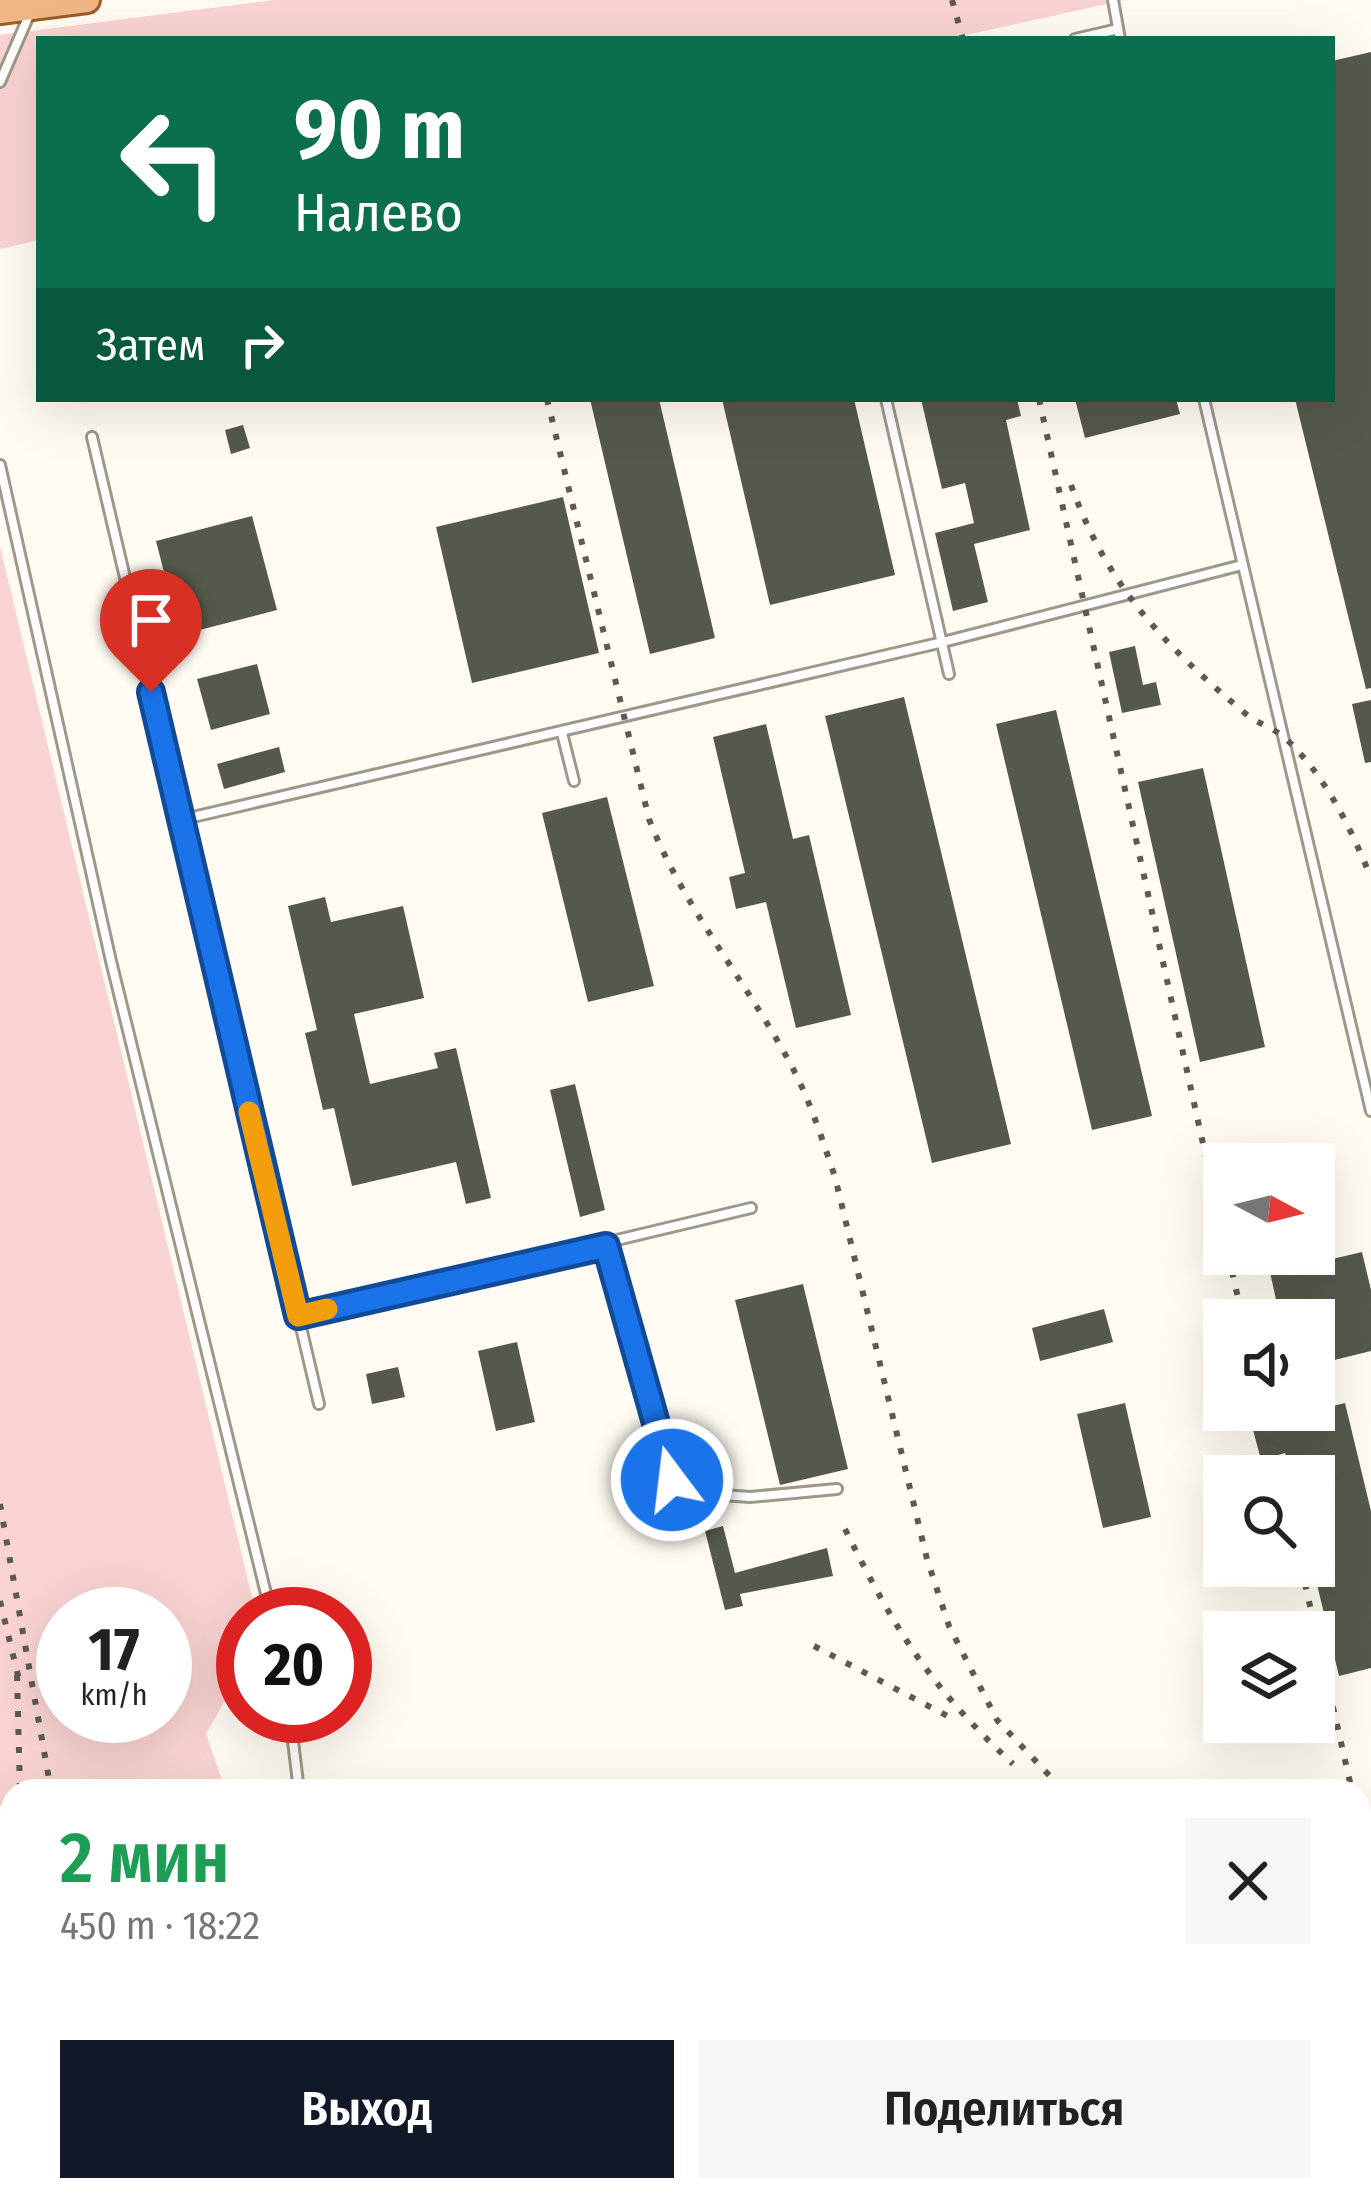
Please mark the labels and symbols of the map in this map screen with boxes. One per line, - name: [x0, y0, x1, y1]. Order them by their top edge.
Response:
- pin: [100, 569, 202, 692]
- north arrow: [1203, 1143, 1335, 1275]
- position arrow: [609, 1417, 735, 1543]
- speed limit sign: 20: [216, 1587, 372, 1743]

